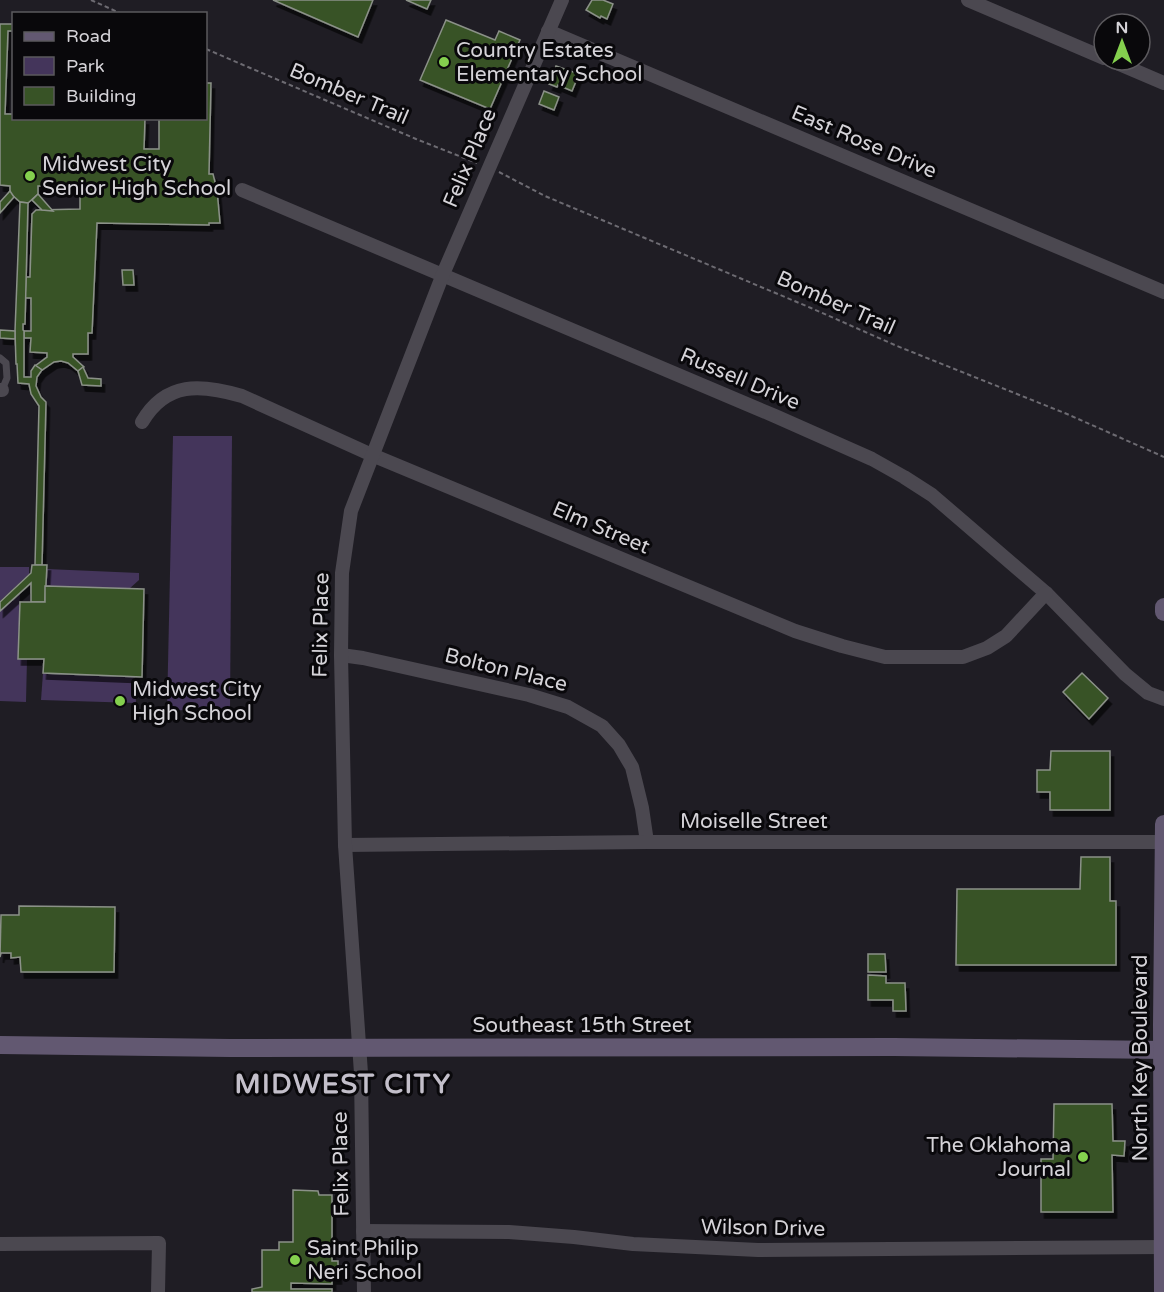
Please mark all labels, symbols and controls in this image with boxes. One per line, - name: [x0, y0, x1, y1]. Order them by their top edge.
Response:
- legend: [12, 12, 207, 120]
- north arrow: [1092, 12, 1152, 72]
- text: N: [1116, 18, 1128, 38]
- text: Road: [66, 25, 111, 47]
- place label: Country Estates Elementary School: [456, 38, 643, 87]
- text: Park: [66, 55, 105, 77]
- marker: Country Estates Elementary School: [437, 55, 451, 69]
- street label: Bomber Trail: [286, 58, 412, 130]
- text: Building: [66, 85, 136, 107]
- street label: East Rose Drive: [788, 100, 941, 184]
- street label: Felix Place: [438, 105, 502, 211]
- place label: Midwest City Senior High School: [42, 152, 231, 201]
- marker: Midwest City Senior High School: [23, 169, 37, 183]
- street label: Bomber Trail: [773, 266, 899, 340]
- street label: Russell Drive: [676, 343, 804, 415]
- street label: Elm Street: [549, 496, 653, 560]
- street label: Felix Place: [308, 572, 334, 678]
- street label: Bolton Place: [442, 643, 570, 697]
- place label: Midwest City High School: [132, 677, 261, 726]
- marker: Midwest City High School: [113, 694, 127, 708]
- street label: Moiselle Street: [680, 809, 828, 834]
- street label: North Key Boulevard: [1128, 954, 1153, 1162]
- street label: Southeast 15th Street: [472, 1013, 692, 1038]
- district label: MIDWEST CITY: [235, 1068, 452, 1101]
- street label: Felix Place: [328, 1111, 354, 1217]
- place label: The Oklahoma Journal: [926, 1133, 1071, 1182]
- marker: The Oklahoma Journal: [1076, 1150, 1090, 1164]
- street label: Wilson Drive: [701, 1214, 825, 1242]
- place label: Saint Philip Neri School: [307, 1236, 422, 1285]
- marker: Saint Philip Neri School: [288, 1253, 302, 1267]

